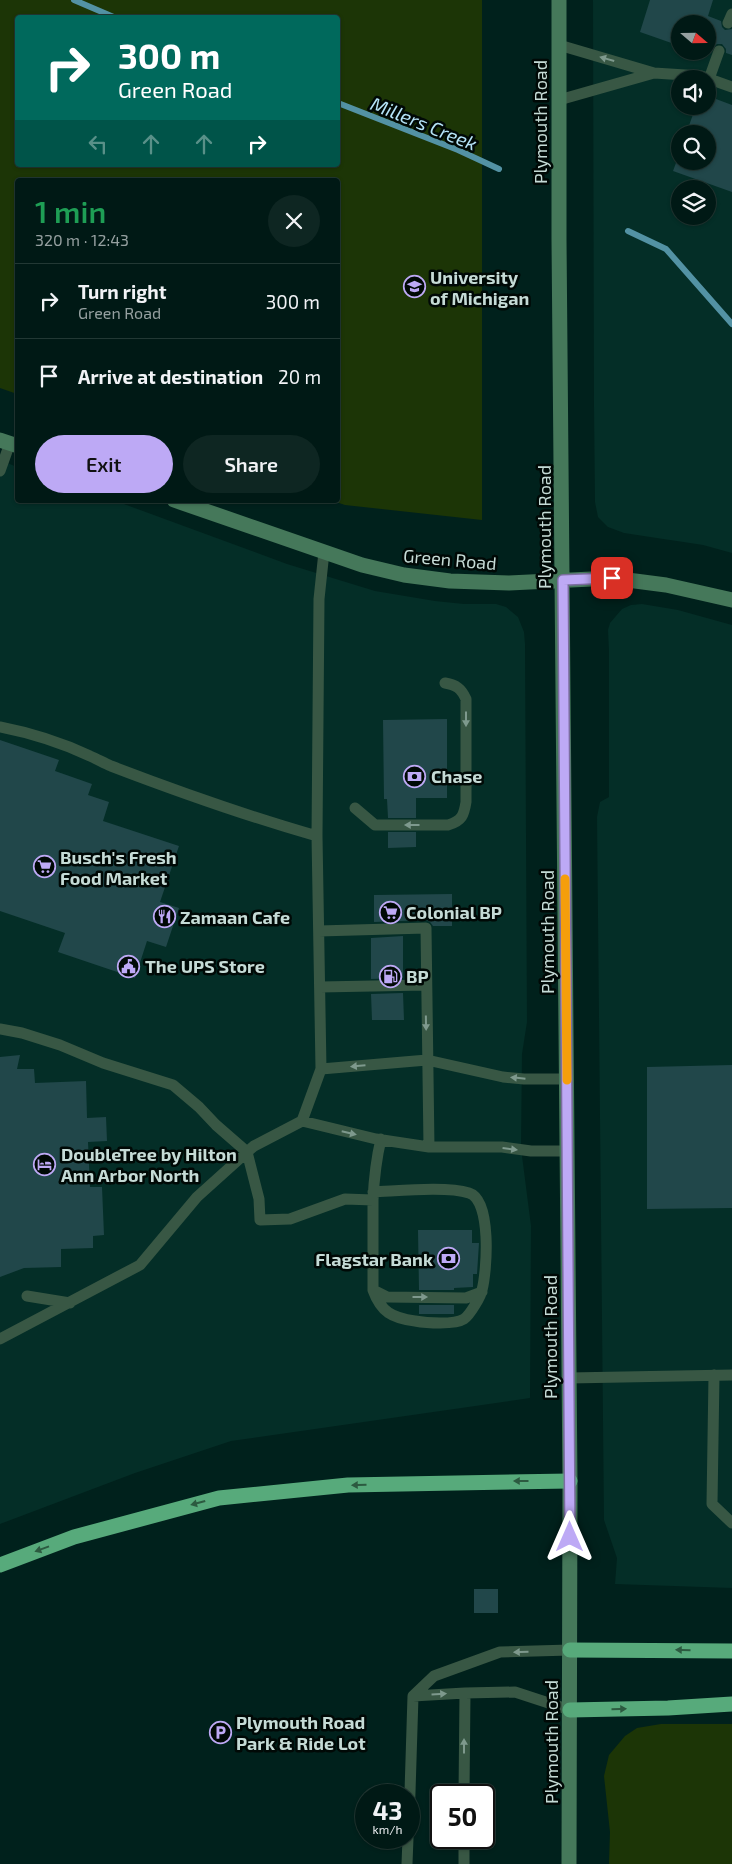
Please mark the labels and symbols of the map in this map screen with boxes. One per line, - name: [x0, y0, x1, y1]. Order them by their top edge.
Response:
- north arrow: [671, 15, 716, 60]
- one-way arrow: [600, 55, 615, 63]
- street label: Plymouth Road: [529, 60, 551, 184]
- water label: Millers Creek: [368, 91, 481, 155]
- place label: University of Michigan: [430, 266, 529, 309]
- school or university icon: University of Michigan: [402, 275, 426, 299]
- street label: Plymouth Road: [533, 465, 555, 589]
- street label: Green Road: [402, 544, 498, 574]
- pin: [591, 557, 633, 599]
- one-way arrow: [462, 711, 470, 727]
- bank icon: Chase: [403, 764, 427, 788]
- place label: Chase: [431, 765, 482, 787]
- one-way arrow: [404, 821, 420, 829]
- place label: Busch's Fresh Food Market: [60, 846, 177, 889]
- supermarket icon: Busch's Fresh Food Market: [32, 855, 56, 879]
- street label: Plymouth Road: [536, 870, 558, 994]
- supermarket icon: Colonial BP: [378, 900, 402, 924]
- place label: Colonial BP: [406, 901, 502, 923]
- restaurant icon: Zamaan Cafe: [152, 905, 176, 929]
- place label: Zamaan Cafe: [180, 906, 290, 928]
- public building icon: The UPS Store: [117, 954, 141, 978]
- place label: The UPS Store: [145, 955, 265, 977]
- fuel station icon: BP: [378, 964, 402, 988]
- place label: BP: [406, 965, 429, 987]
- one-way arrow: [423, 1015, 431, 1031]
- one-way arrow: [349, 1062, 365, 1070]
- one-way arrow: [510, 1074, 526, 1082]
- one-way arrow: [342, 1129, 357, 1137]
- place label: DoubleTree by Hilton Ann Arbor North: [61, 1143, 237, 1186]
- one-way arrow: [503, 1145, 519, 1153]
- hotel icon: DoubleTree by Hilton Ann Arbor North: [33, 1152, 57, 1176]
- bank icon: Flagstar Bank: [437, 1247, 461, 1271]
- place label: Flagstar Bank: [315, 1248, 433, 1270]
- street label: Plymouth Road: [539, 1275, 561, 1399]
- one-way arrow: [412, 1293, 428, 1301]
- one-way arrow: [513, 1477, 529, 1485]
- one-way arrow: [350, 1481, 366, 1489]
- one-way arrow: [190, 1500, 205, 1508]
- position arrow: [543, 1510, 595, 1562]
- one-way arrow: [34, 1545, 49, 1553]
- one-way arrow: [675, 1646, 691, 1654]
- one-way arrow: [513, 1648, 529, 1656]
- street label: Plymouth Road: [540, 1680, 562, 1804]
- one-way arrow: [431, 1690, 447, 1698]
- one-way arrow: [611, 1705, 627, 1713]
- place label: Plymouth Road Park & Ride Lot: [236, 1711, 366, 1754]
- parking icon: Plymouth Road Park & Ride Lot: [208, 1720, 232, 1744]
- one-way arrow: [460, 1738, 468, 1754]
- speed limit sign: 50: [430, 1784, 495, 1849]

